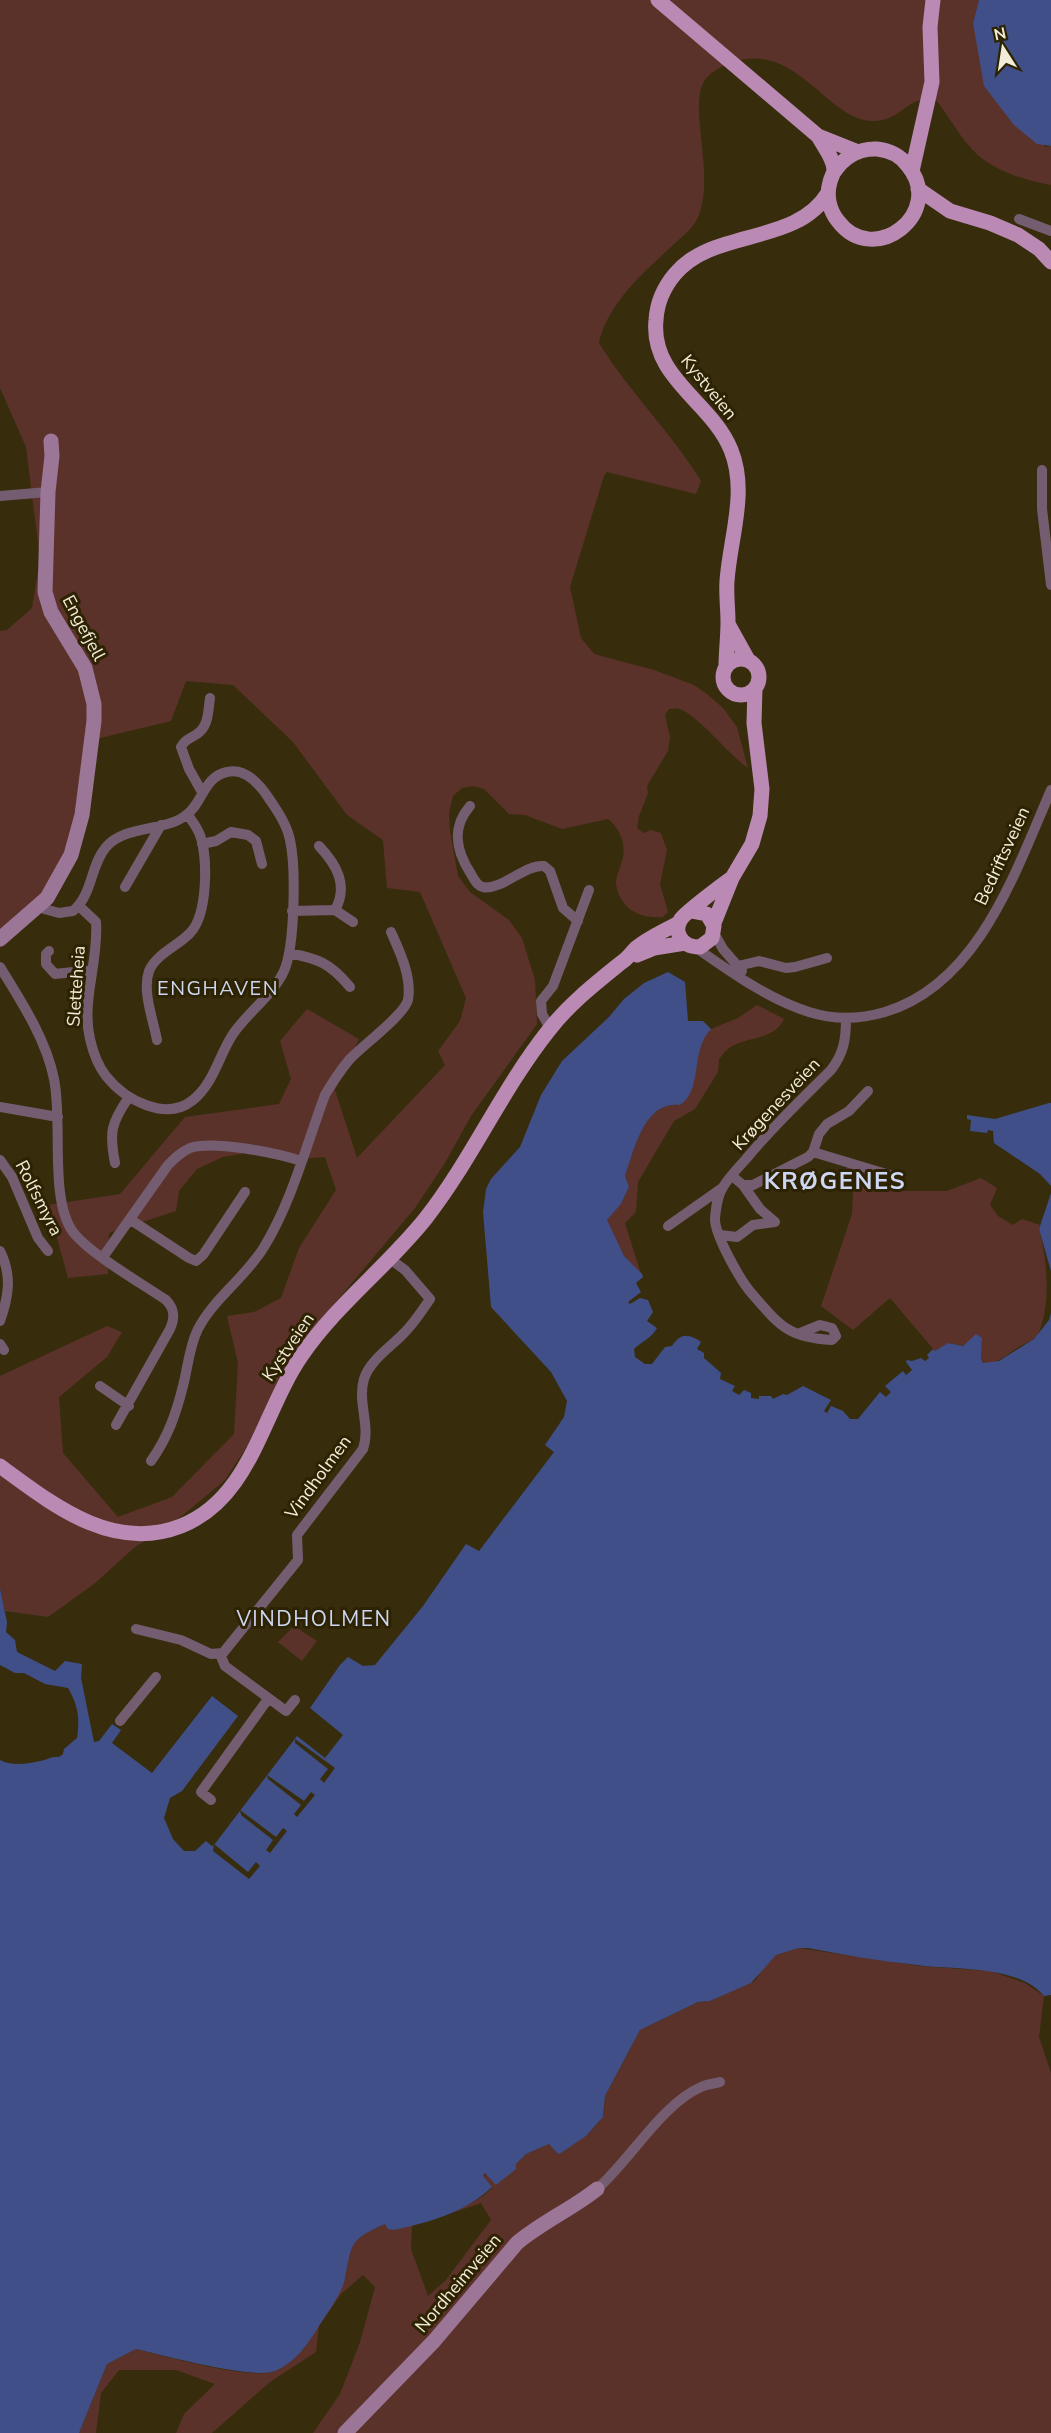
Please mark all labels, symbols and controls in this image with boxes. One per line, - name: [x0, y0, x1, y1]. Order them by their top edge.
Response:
- north arrow: [973, 18, 1033, 78]
- text: N: [992, 22, 1008, 46]
- street label: Kystveien: [675, 349, 743, 425]
- street label: Engefjell: [57, 591, 112, 666]
- street label: Bedriftsveien: [969, 803, 1035, 909]
- street label: Sletteheia: [61, 945, 91, 1027]
- district label: ENGHAVEN: [157, 975, 279, 1002]
- street label: Krøgenesveien: [727, 1052, 825, 1156]
- street label: Rolfsmyra: [10, 1156, 68, 1240]
- district label: KRØGENES: [764, 1165, 906, 1197]
- street label: Kystveien: [256, 1308, 320, 1386]
- street label: Vindholmen: [279, 1430, 357, 1525]
- district label: VINDHOLMEN: [235, 1605, 392, 1633]
- street label: Nordheimveien: [410, 2229, 506, 2337]

